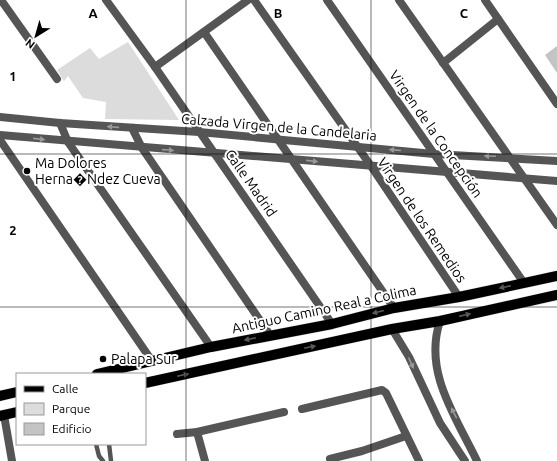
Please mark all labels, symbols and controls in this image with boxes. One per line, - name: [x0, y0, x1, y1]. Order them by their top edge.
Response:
- text: A: [88, 6, 98, 20]
- text: B: [274, 6, 283, 20]
- text: C: [460, 6, 469, 20]
- north arrow: [16, 16, 56, 56]
- text: N: [23, 37, 37, 51]
- street label: Virgen de la Concepción: [386, 67, 486, 201]
- text: 1: [9, 69, 17, 83]
- street label: Calzada Virgen de la Candelaria: [180, 110, 378, 144]
- one-way arrow: [106, 124, 119, 130]
- one-way arrow: [33, 136, 45, 143]
- one-way arrow: [162, 146, 174, 153]
- street label: Calle Madrid: [222, 146, 280, 220]
- one-way arrow: [389, 147, 402, 154]
- one-way arrow: [483, 153, 496, 159]
- street label: Virgen de los Remedios: [374, 154, 470, 286]
- place label: Ma Dolores Herna�Ndez Cueva: [35, 155, 161, 187]
- one-way arrow: [306, 157, 318, 164]
- marker: Ma Dolores Herna�Ndez Cueva: [22, 166, 32, 176]
- text: 2: [9, 223, 17, 237]
- street label: Antiguo Camino Real a Colima: [230, 282, 418, 336]
- one-way arrow: [499, 285, 511, 291]
- one-way arrow: [371, 309, 383, 315]
- one-way arrow: [459, 312, 471, 318]
- one-way arrow: [244, 336, 257, 342]
- one-way arrow: [304, 343, 316, 349]
- place label: Palapa Sur: [111, 351, 177, 367]
- marker: Palapa Sur: [98, 354, 108, 364]
- one-way arrow: [408, 357, 414, 368]
- one-way arrow: [177, 371, 189, 377]
- legend: [16, 373, 146, 445]
- text: Calle: [52, 382, 78, 395]
- text: Parque: [52, 402, 90, 415]
- one-way arrow: [451, 408, 457, 419]
- text: Edificio: [52, 422, 92, 435]

